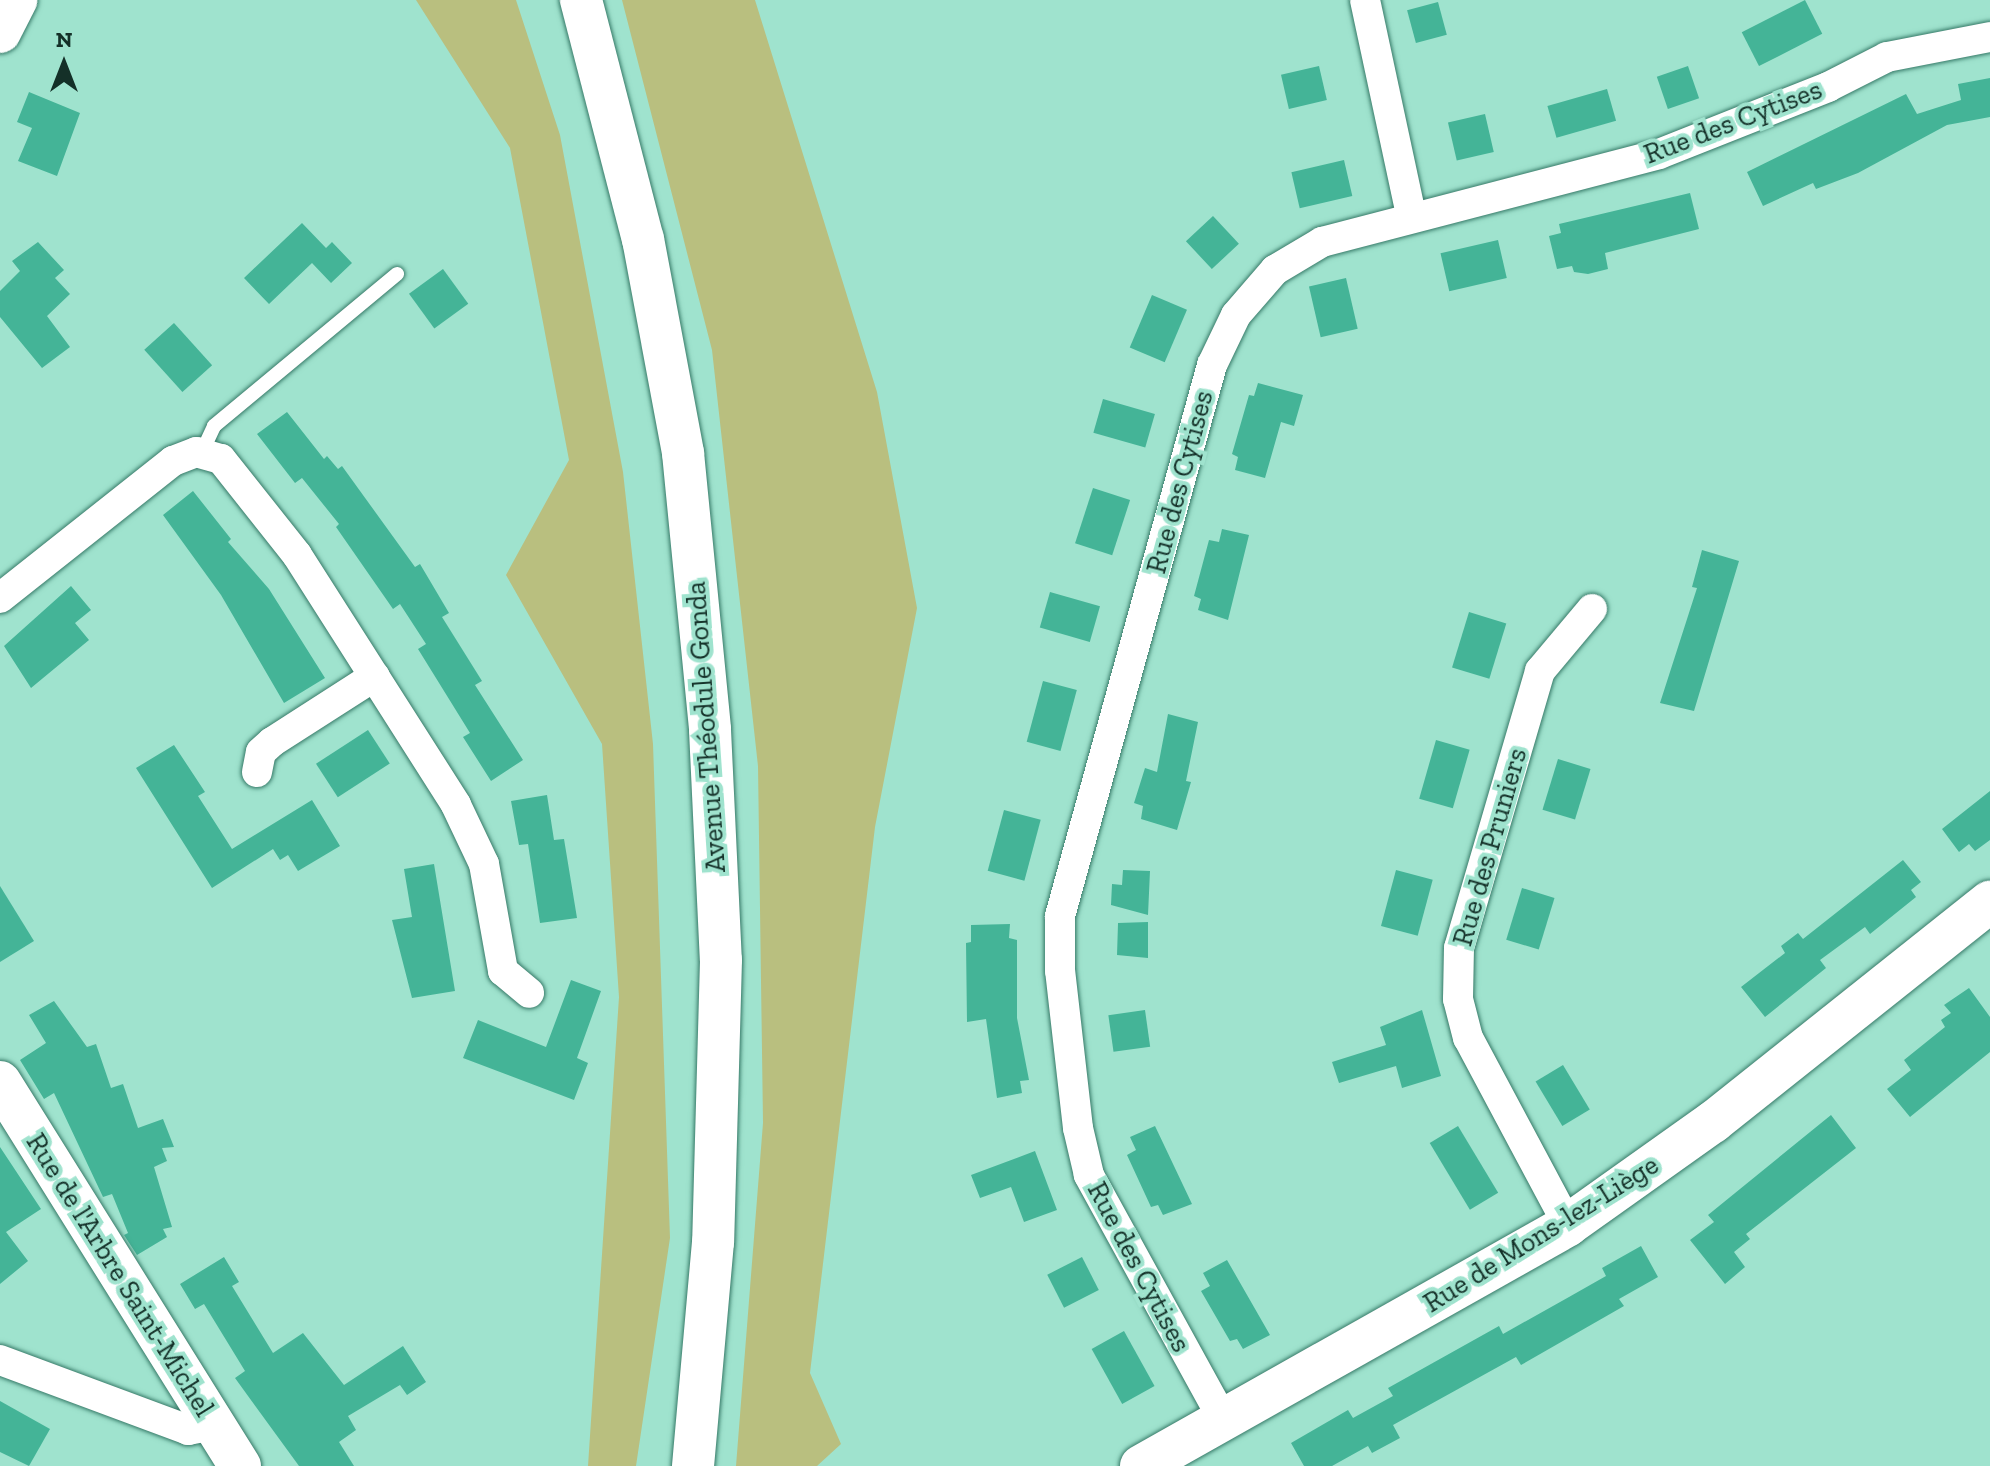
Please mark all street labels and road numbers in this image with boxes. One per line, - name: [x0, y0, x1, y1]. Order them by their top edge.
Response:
- street label: Rue des Cytises: [1639, 73, 1827, 171]
- street label: Rue des Cytises: [1139, 387, 1221, 577]
- street label: Avenue Théodule Gonda: [679, 580, 733, 874]
- street label: Rue des Pruniers: [1446, 744, 1534, 950]
- street label: Rue de l'Arbre Saint-Michel: [19, 1127, 221, 1423]
- street label: Rue de Mons-lez-Liège: [1417, 1148, 1665, 1320]
- street label: Rue des Cytises: [1080, 1176, 1198, 1358]

